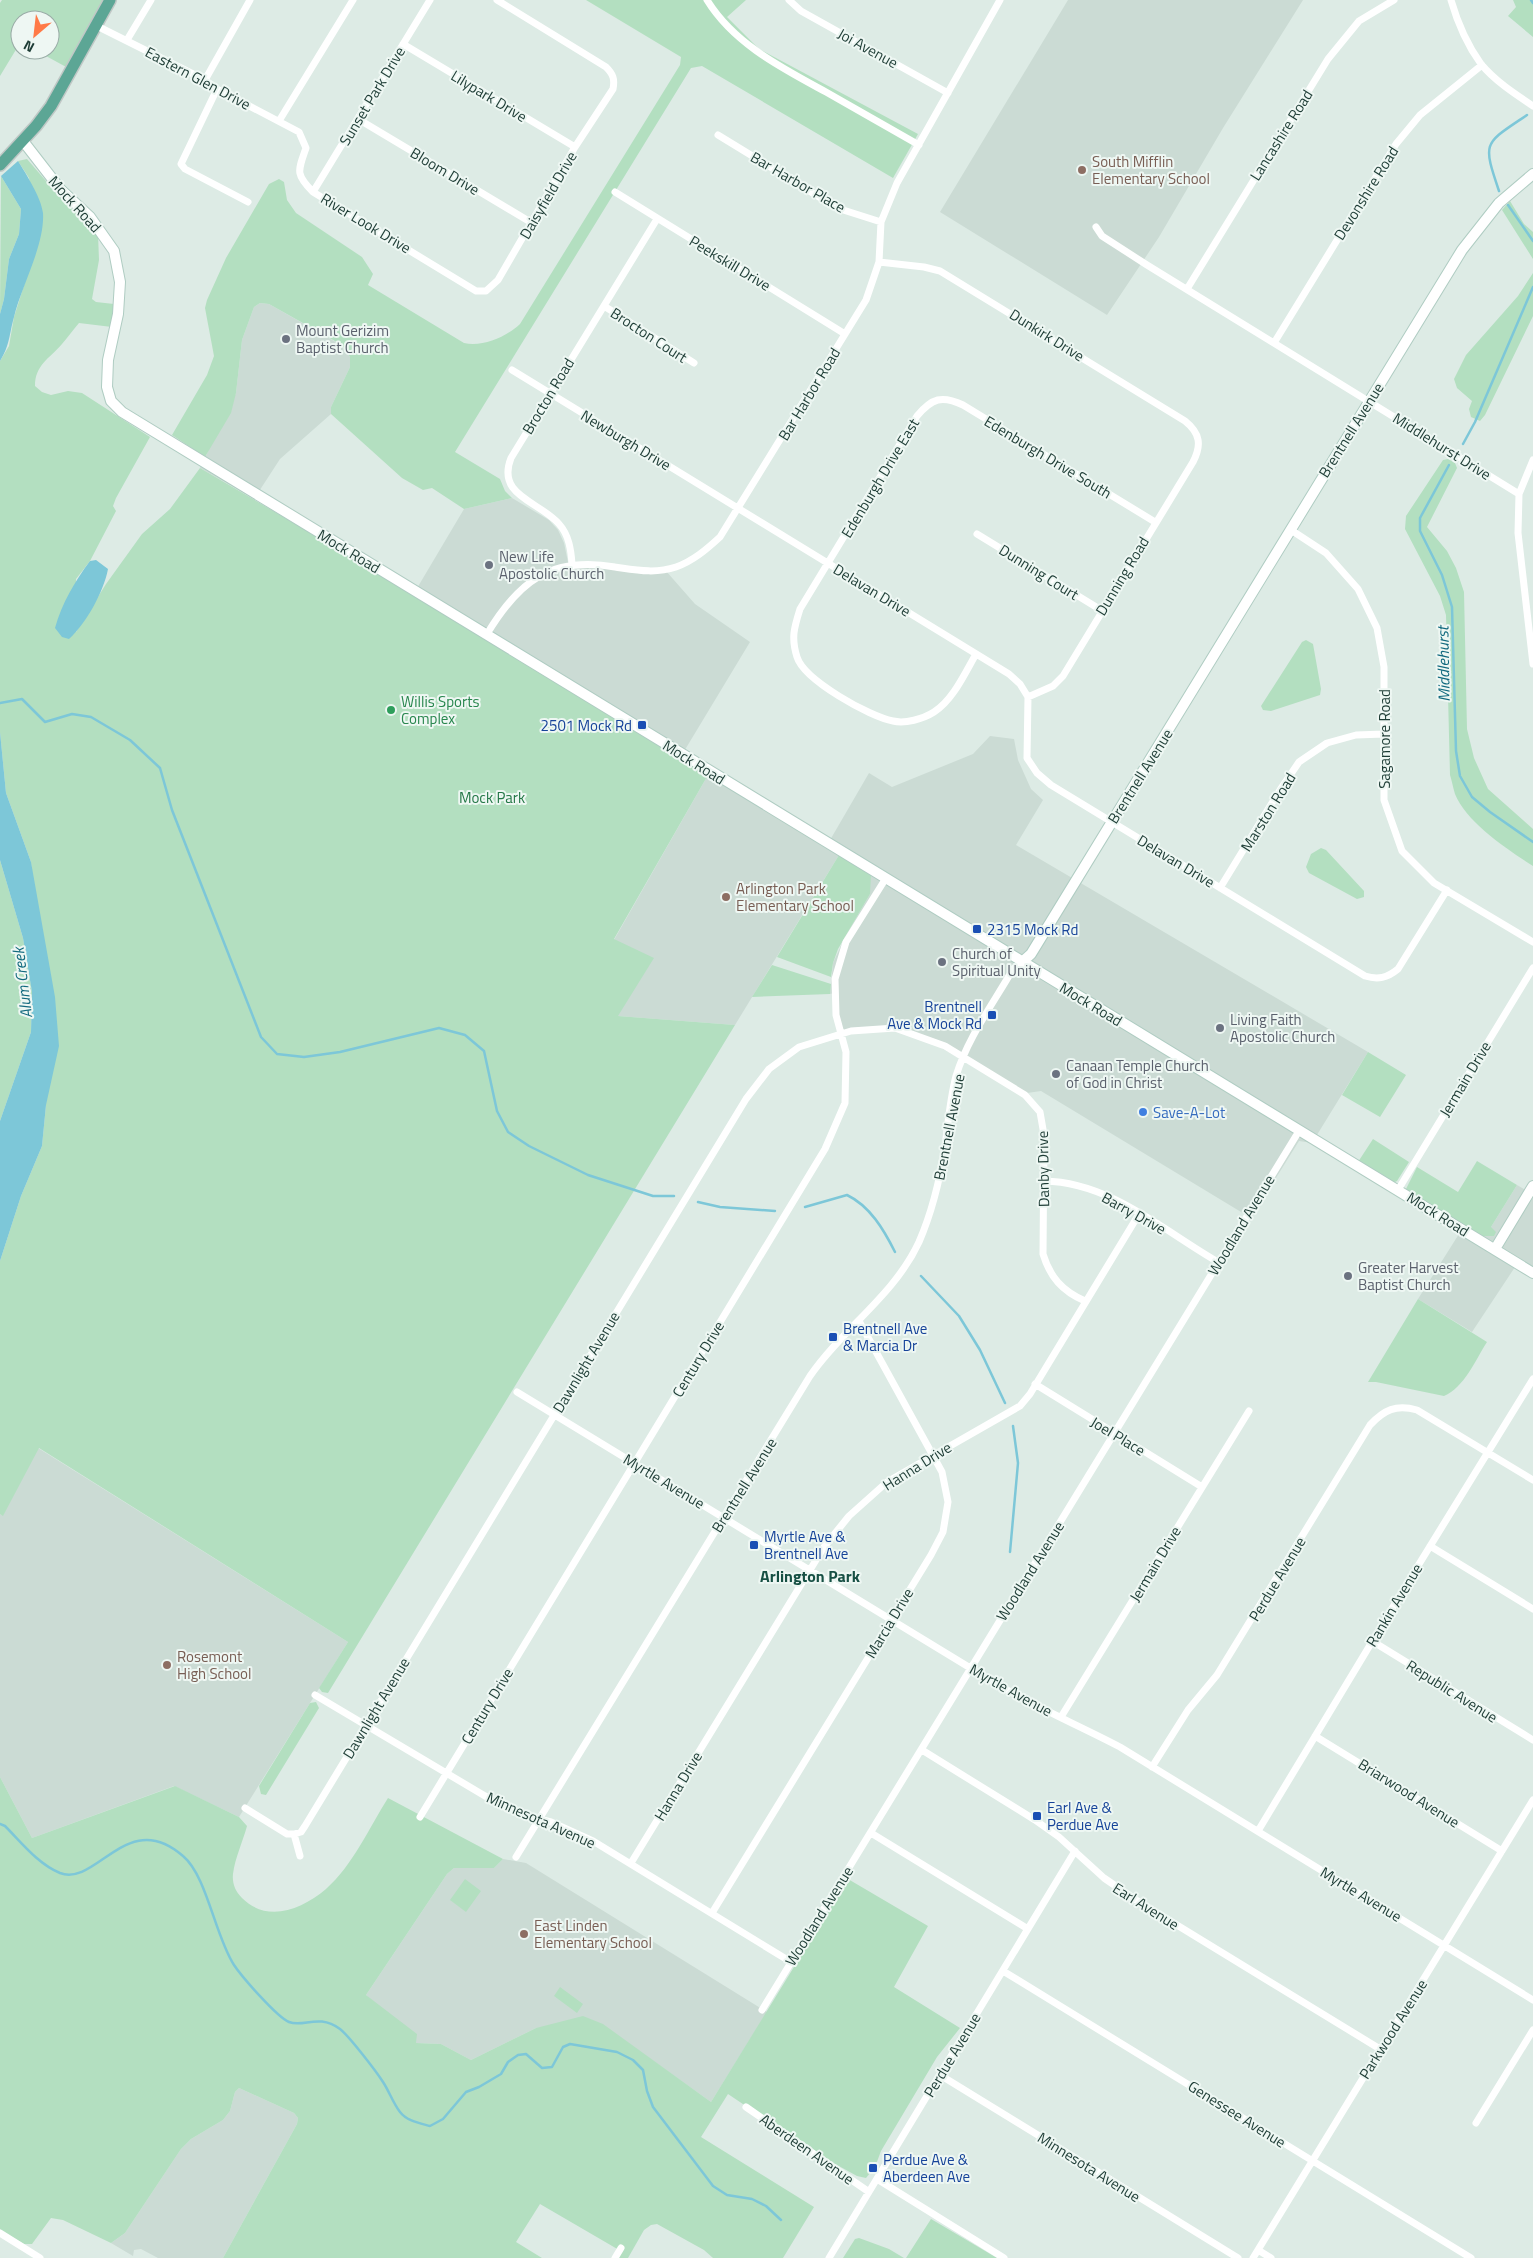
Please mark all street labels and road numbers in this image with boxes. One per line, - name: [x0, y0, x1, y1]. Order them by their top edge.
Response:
- street label: Joi Avenue: [834, 22, 902, 74]
- street label: Eastern Glen Drive: [141, 40, 255, 116]
- street label: Sunset Park Drive: [333, 42, 411, 150]
- street label: Lilypark Drive: [447, 64, 531, 128]
- street label: Lancashire Road: [1244, 85, 1318, 185]
- street label: Bloom Drive: [406, 141, 484, 201]
- street label: Devonshire Road: [1328, 142, 1404, 244]
- street label: Bar Harbor Place: [746, 145, 850, 219]
- street label: Daisyfield Drive: [514, 147, 582, 243]
- street label: Mock Road: [43, 170, 107, 238]
- street label: River Look Drive: [316, 187, 416, 259]
- street label: Peekskill Drive: [685, 230, 775, 296]
- street label: Brocton Court: [606, 301, 693, 369]
- street label: Dunkirk Drive: [1005, 303, 1089, 367]
- street label: Bar Harbor Road: [772, 343, 846, 445]
- street label: Brocton Road: [516, 353, 580, 439]
- street label: Brentnell Avenue: [1313, 378, 1389, 482]
- street label: Newburgh Drive: [576, 404, 676, 476]
- street label: Middlehurst Drive: [1388, 406, 1496, 486]
- street label: Edenburgh Drive South: [980, 410, 1116, 504]
- street label: Edenburgh Drive East: [835, 413, 925, 542]
- street label: Mock Road: [313, 523, 385, 579]
- street label: Dunning Road: [1089, 532, 1155, 620]
- street label: Dunning Court: [995, 538, 1084, 606]
- street label: Delavan Drive: [829, 558, 915, 622]
- street label: Sagamore Road: [1373, 689, 1396, 789]
- street label: Brentnell Avenue: [1102, 724, 1178, 828]
- street label: Mock Road: [658, 734, 730, 790]
- street label: Marston Road: [1235, 768, 1301, 856]
- street label: Delavan Drive: [1133, 829, 1219, 893]
- street label: Mock Road: [1055, 976, 1127, 1032]
- street label: Jermain Drive: [1433, 1037, 1497, 1121]
- street label: Brentnell Avenue: [927, 1072, 971, 1182]
- street label: Danby Drive: [1031, 1131, 1055, 1207]
- street label: Woodland Avenue: [1202, 1170, 1280, 1280]
- street label: Barry Drive: [1098, 1186, 1170, 1240]
- street label: Mock Road: [1402, 1186, 1474, 1242]
- street label: Dawnlight Avenue: [547, 1307, 625, 1417]
- street label: Century Drive: [666, 1316, 730, 1402]
- street label: Joel Place: [1086, 1411, 1150, 1461]
- street label: Brentnell Avenue: [706, 1433, 782, 1537]
- street label: Hanna Drive: [878, 1436, 956, 1496]
- street label: Myrtle Avenue: [619, 1448, 709, 1514]
- street label: Woodland Avenue: [990, 1517, 1070, 1625]
- street label: Jermain Drive: [1123, 1522, 1187, 1606]
- street label: Perdue Avenue: [1243, 1532, 1311, 1626]
- street label: Rankin Avenue: [1360, 1559, 1428, 1651]
- street label: Marcia Drive: [859, 1583, 919, 1663]
- street label: Dawnlight Avenue: [337, 1653, 415, 1763]
- street label: Republic Avenue: [1402, 1654, 1502, 1728]
- street label: Myrtle Avenue: [965, 1658, 1057, 1722]
- street label: Century Drive: [455, 1663, 519, 1749]
- street label: Hanna Drive: [648, 1747, 708, 1825]
- street label: Briarwood Avenue: [1354, 1753, 1464, 1833]
- street label: Minnesota Avenue: [483, 1786, 599, 1854]
- street label: Myrtle Avenue: [1316, 1861, 1406, 1927]
- street label: Woodland Avenue: [779, 1862, 859, 1970]
- street label: Earl Avenue: [1108, 1876, 1184, 1936]
- street label: Parkwood Avenue: [1353, 1975, 1433, 2083]
- street label: Perdue Avenue: [918, 2008, 986, 2102]
- street label: Genessee Avenue: [1184, 2075, 1290, 2153]
- street label: Aberdeen Avenue: [755, 2108, 859, 2190]
- street label: Minnesota Avenue: [1033, 2126, 1145, 2208]

